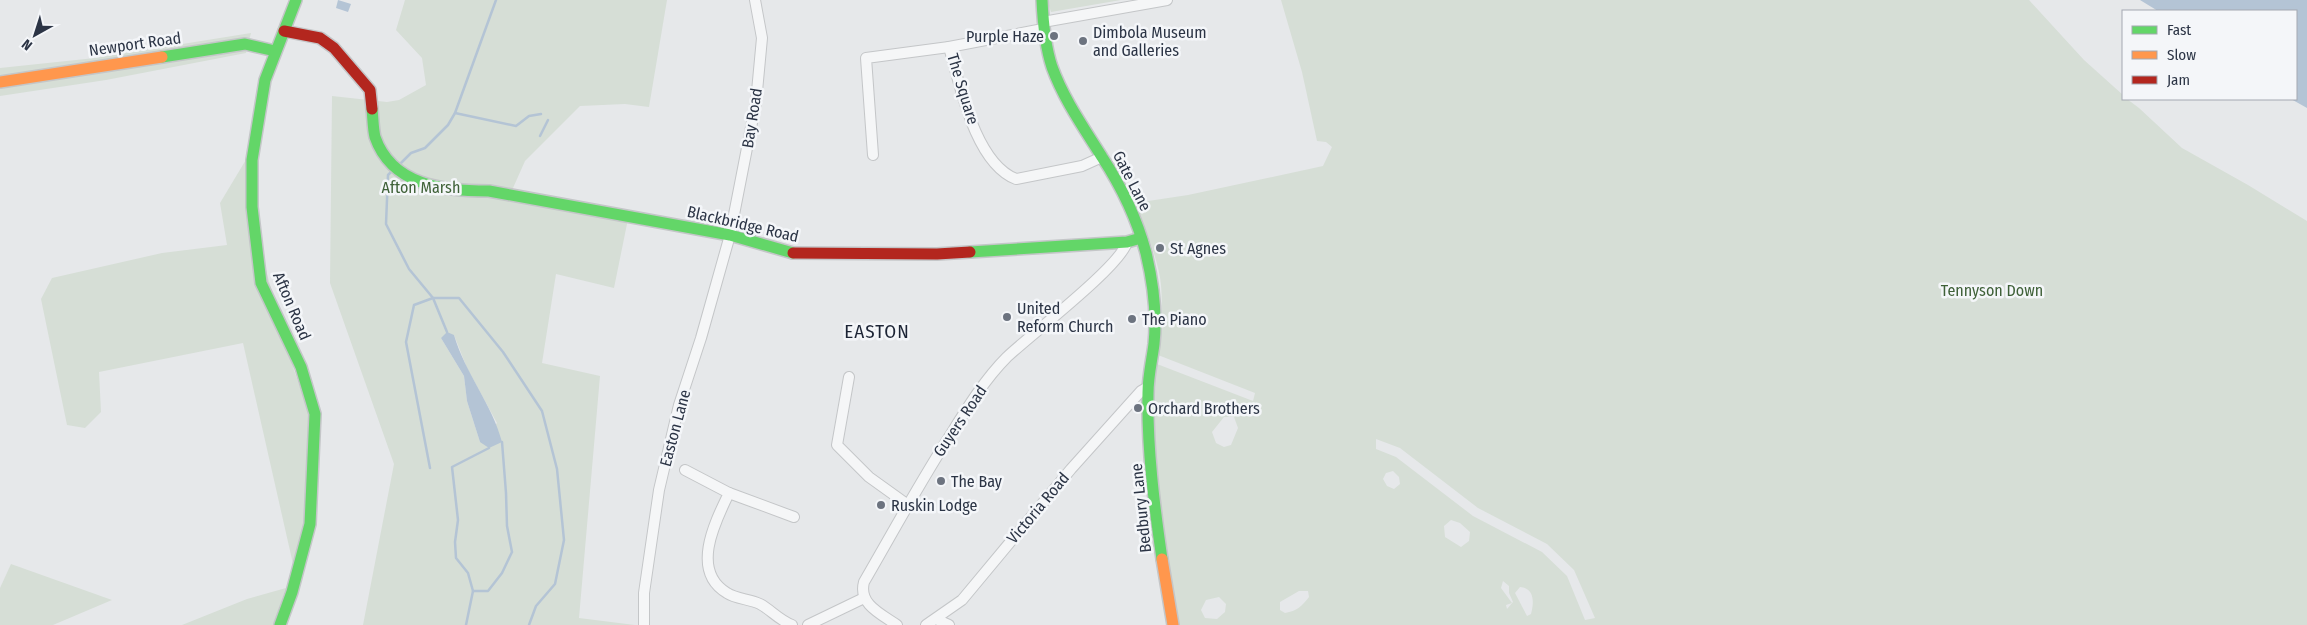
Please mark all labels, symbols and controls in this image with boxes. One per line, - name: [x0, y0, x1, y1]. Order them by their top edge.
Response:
- north arrow: [10, 10, 60, 60]
- legend: [2122, 10, 2297, 100]
- text: Fast: [2167, 21, 2191, 39]
- place label: Dimbola Museum and Galleries: [1093, 23, 1206, 60]
- place label: Purple Haze: [966, 27, 1044, 46]
- street label: Newport Road: [88, 28, 182, 60]
- marker: Purple Haze: [1048, 30, 1060, 42]
- text: N: [19, 35, 36, 54]
- marker: Dimbola Museum and Galleries: [1077, 35, 1089, 47]
- text: Slow: [2167, 46, 2196, 64]
- street label: The Square: [943, 51, 983, 127]
- text: Jam: [2167, 71, 2190, 89]
- street label: Bay Road: [738, 87, 766, 149]
- street label: Gate Lane: [1109, 148, 1155, 214]
- park label: Afton Marsh: [382, 178, 460, 197]
- street label: Blackbridge Road: [685, 202, 801, 246]
- place label: St Agnes: [1170, 239, 1226, 258]
- marker: St Agnes: [1154, 242, 1166, 254]
- street label: Afton Road: [269, 269, 315, 343]
- park label: Tennyson Down: [1941, 281, 2043, 300]
- place label: United Reform Church: [1017, 299, 1113, 336]
- place label: The Piano: [1142, 310, 1207, 329]
- marker: United Reform Church: [1001, 311, 1013, 323]
- marker: The Piano: [1126, 313, 1138, 325]
- district label: EASTON: [844, 320, 910, 343]
- street label: Guyers Road: [929, 382, 991, 460]
- street label: Easton Lane: [656, 387, 694, 468]
- place label: Orchard Brothers: [1148, 399, 1260, 418]
- marker: Orchard Brothers: [1132, 402, 1144, 414]
- street label: Bedbury Lane: [1127, 462, 1155, 554]
- street label: Victoria Road: [1003, 469, 1073, 547]
- place label: The Bay: [951, 472, 1003, 491]
- marker: The Bay: [935, 475, 947, 487]
- place label: Ruskin Lodge: [891, 496, 978, 515]
- marker: Ruskin Lodge: [875, 499, 887, 511]

